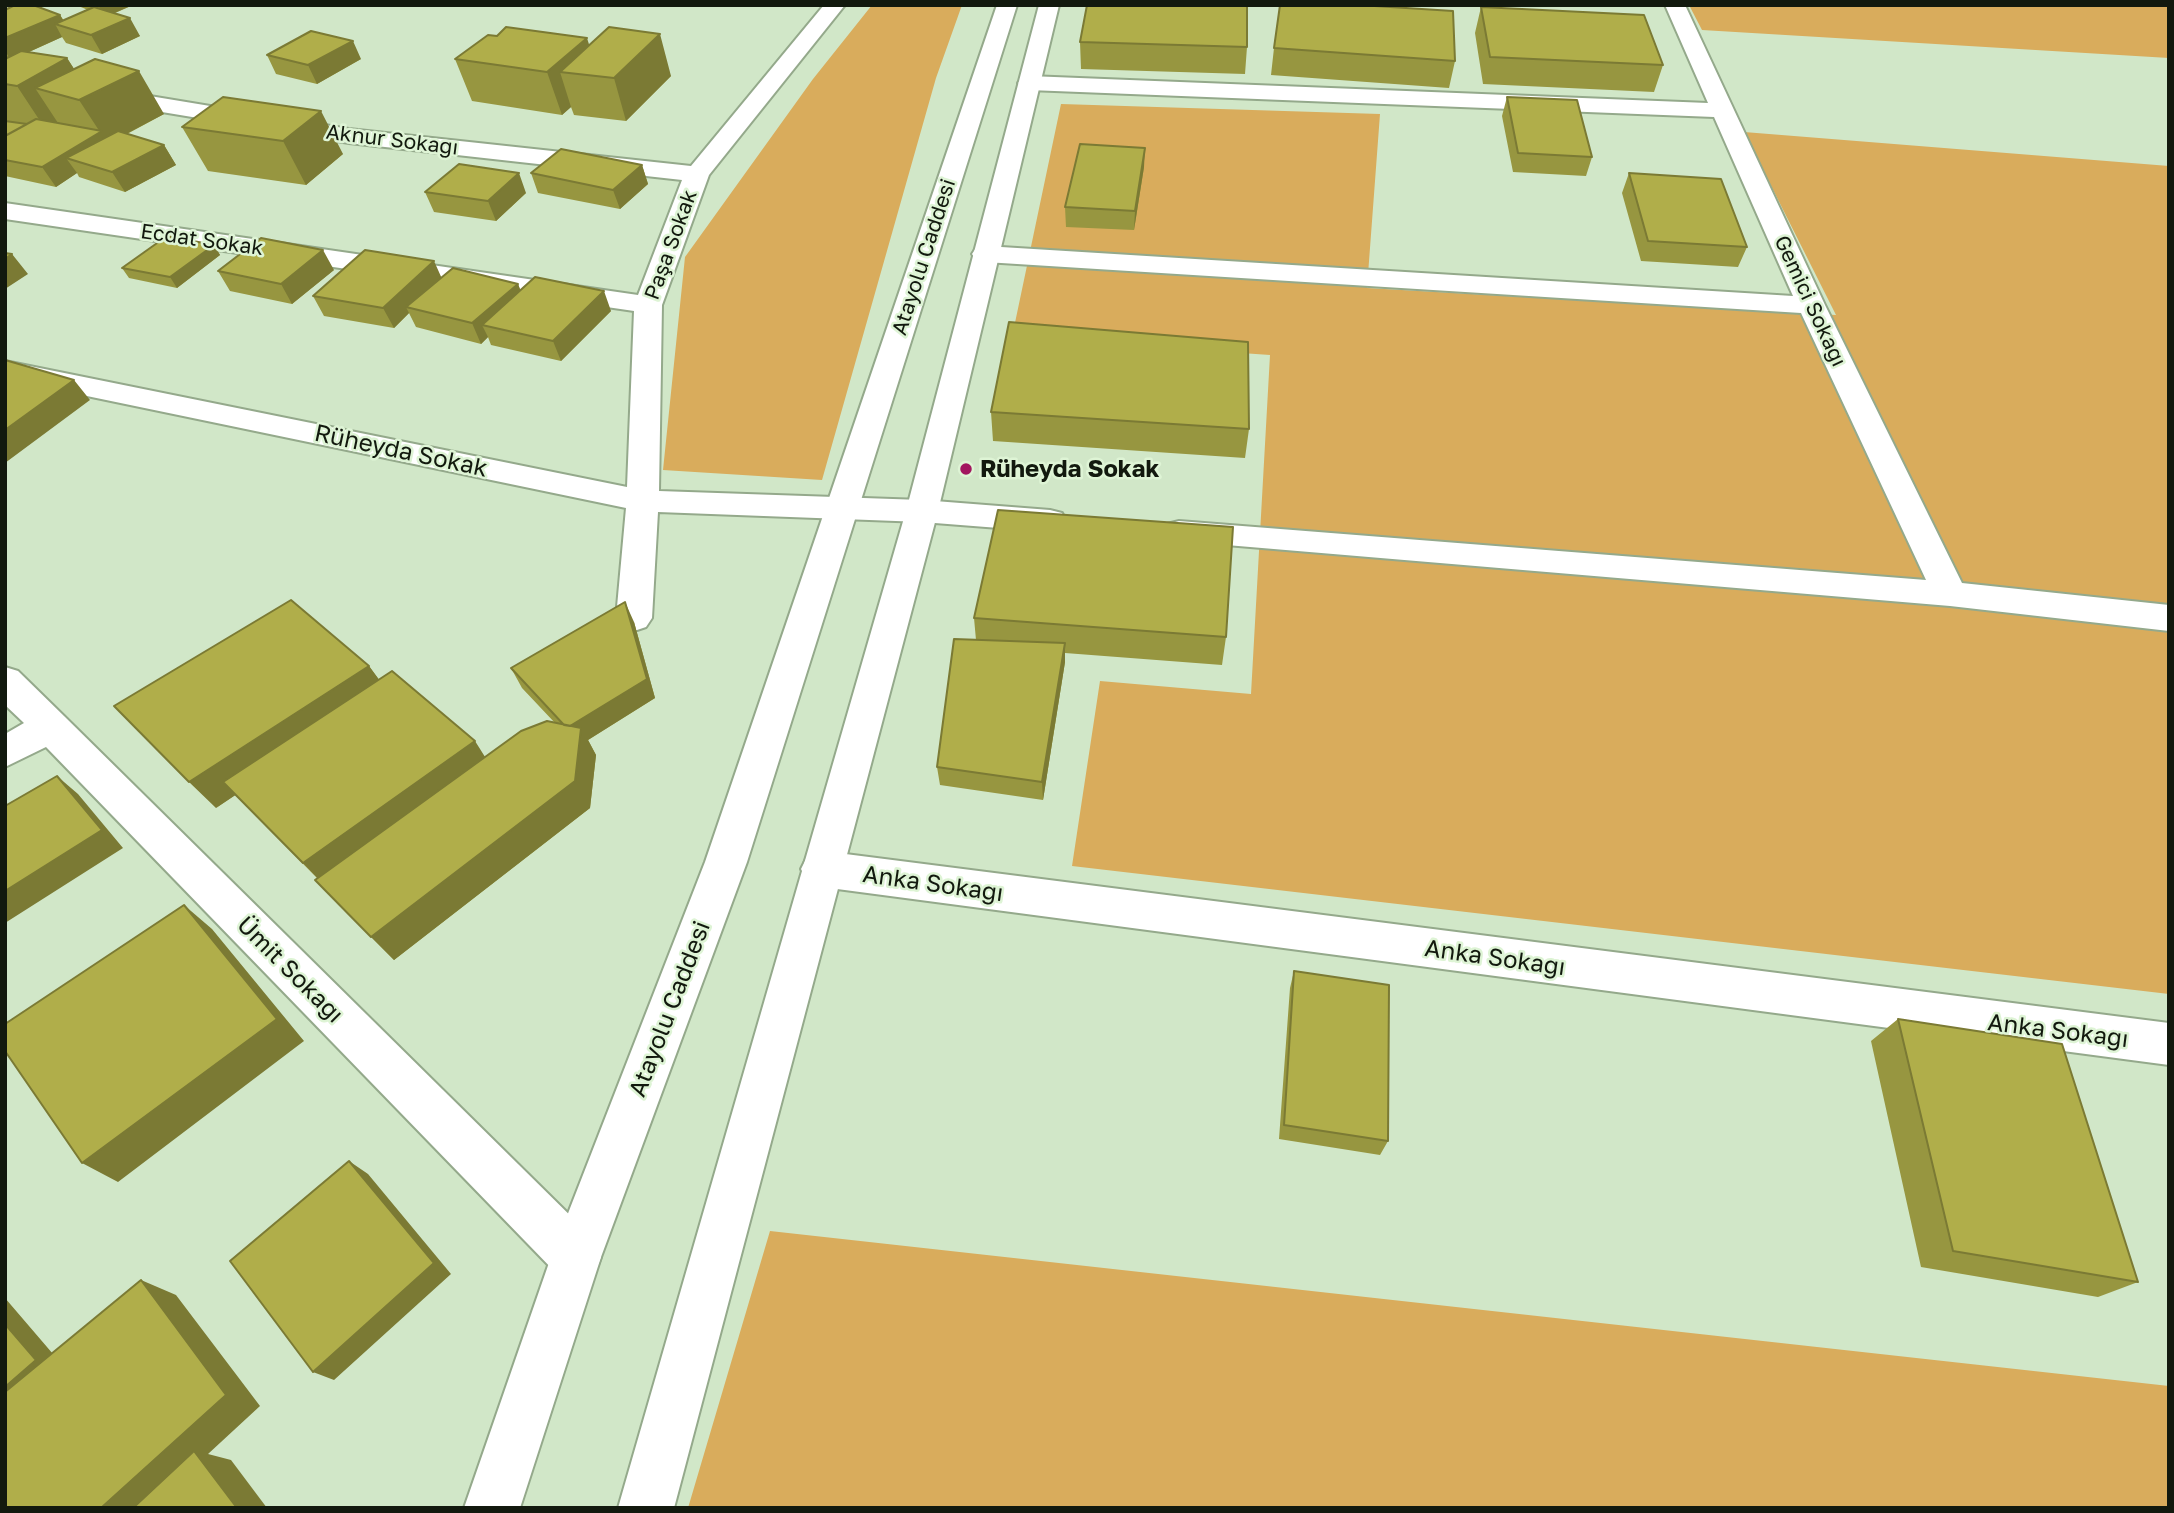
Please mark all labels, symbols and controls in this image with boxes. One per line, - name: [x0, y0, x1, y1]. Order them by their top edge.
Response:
- street label: Aknur Sokağı: [324, 119, 460, 161]
- street label: Atayolu Caddesi: [887, 176, 961, 338]
- street label: Paşa Sokak: [639, 187, 703, 303]
- street label: Ecdat Sokak: [139, 219, 265, 261]
- street label: Gemici Sokağı: [1769, 231, 1851, 371]
- street label: Rüheyda Sokak: [312, 419, 490, 483]
- place label: Rüheyda Sokak: [980, 455, 1159, 483]
- marker: Rüheyda Sokak: [958, 461, 974, 477]
- street label: Anka Sokağı: [861, 860, 1005, 908]
- street label: Ümit Sokağı: [231, 911, 349, 1029]
- street label: Atayolu Caddesi: [623, 917, 717, 1101]
- street label: Anka Sokağı: [1423, 934, 1567, 982]
- street label: Anka Sokağı: [1986, 1008, 2130, 1054]

